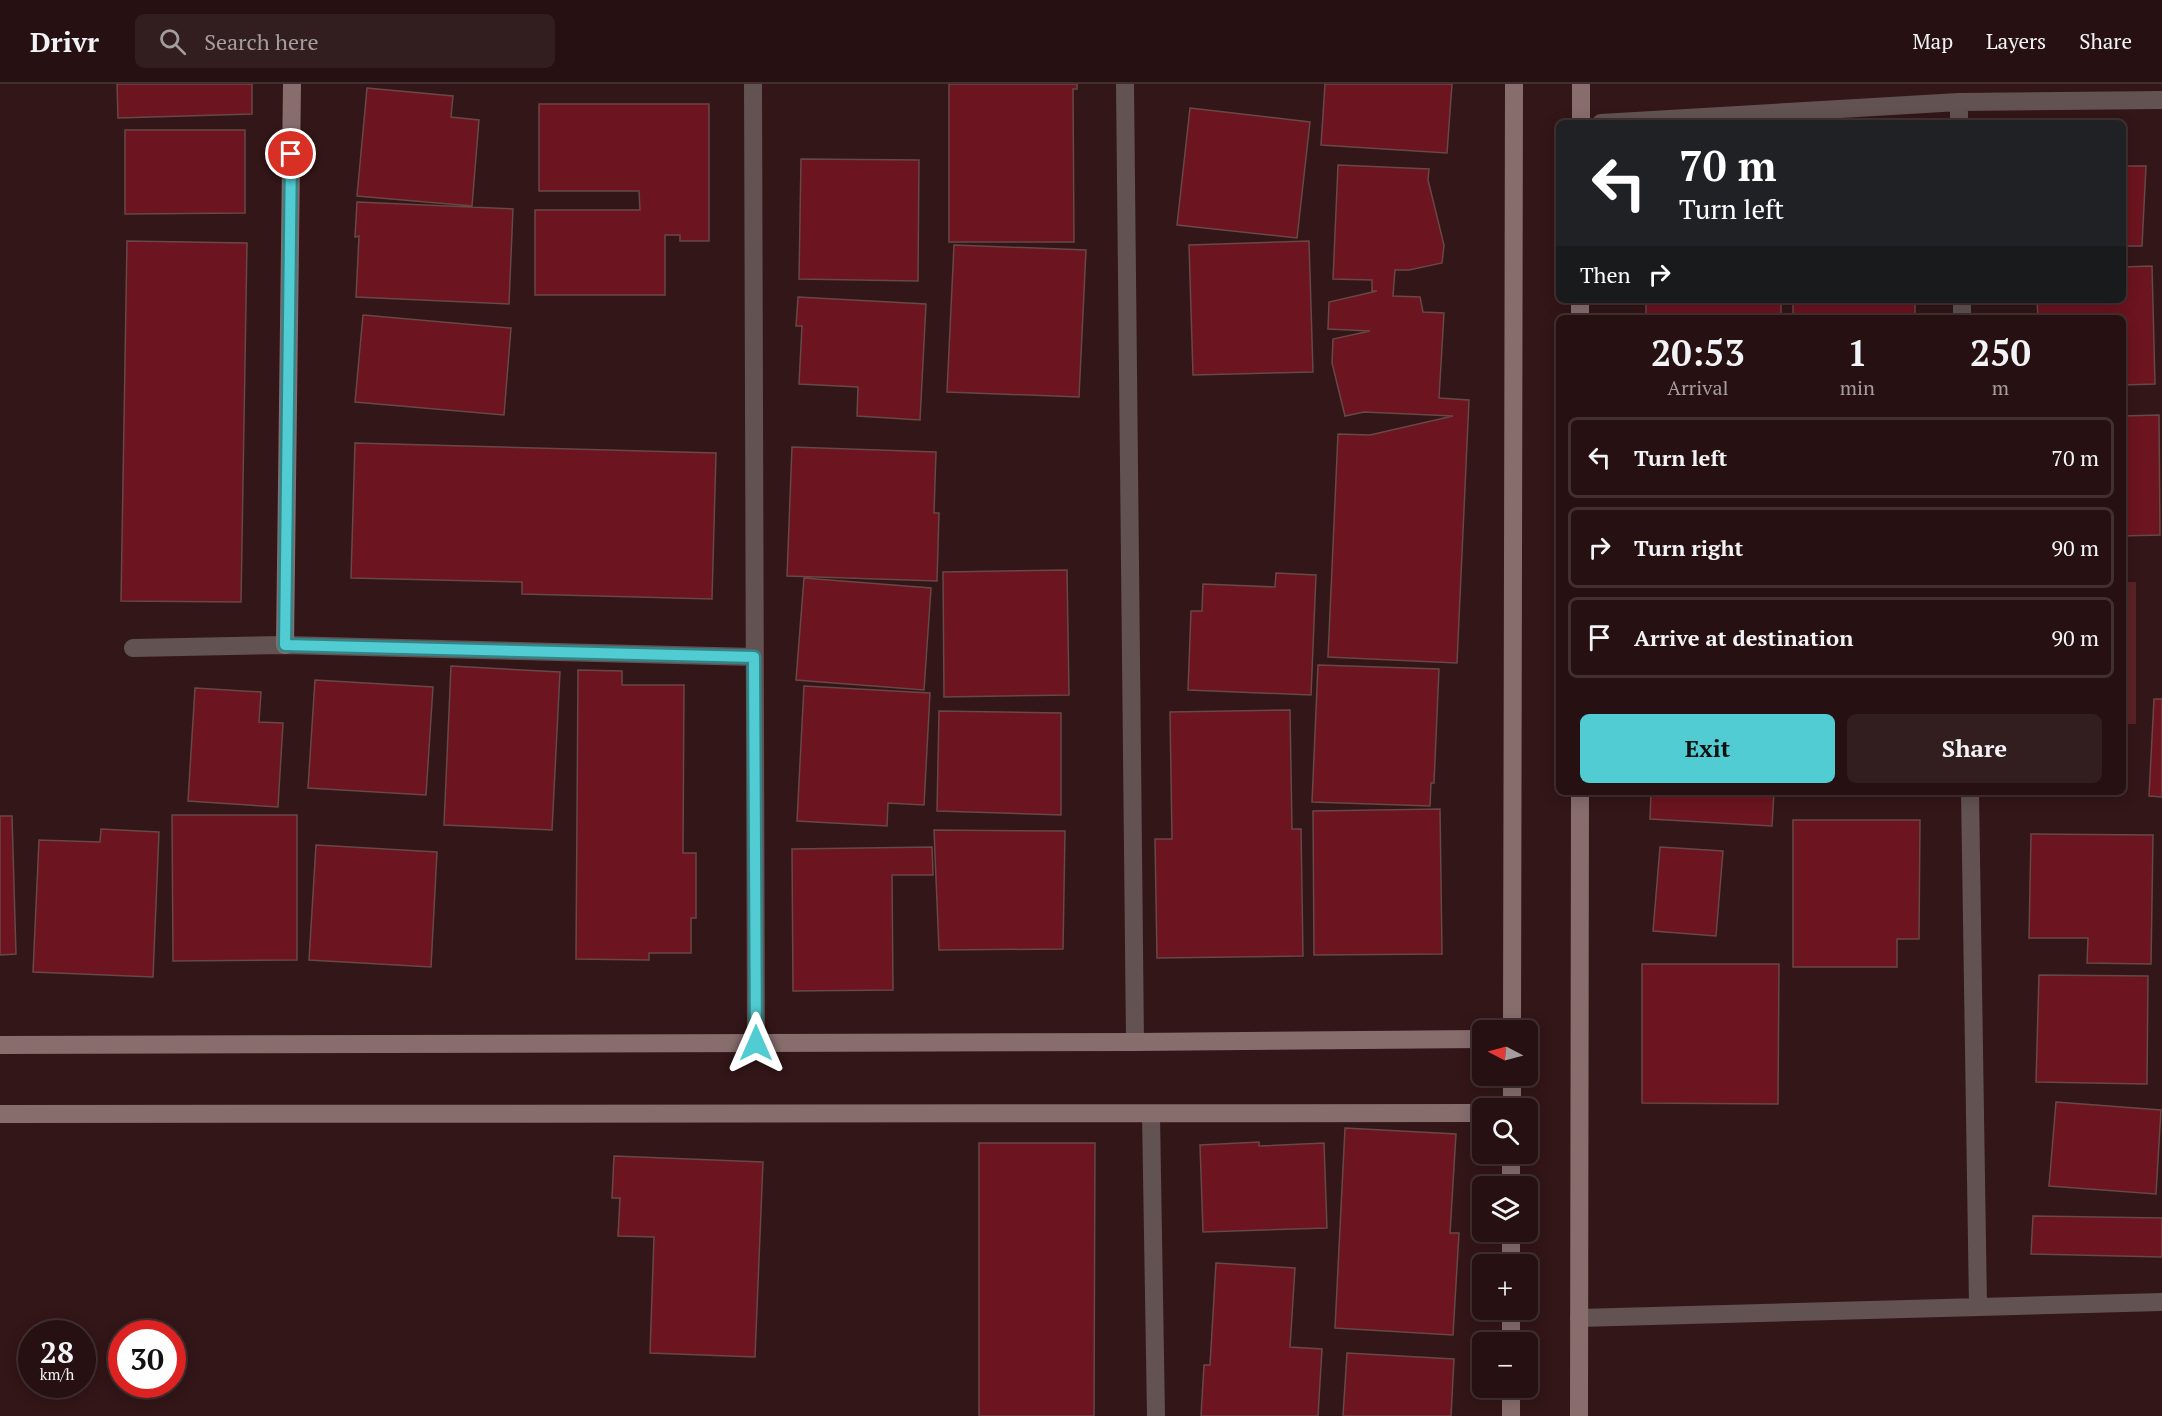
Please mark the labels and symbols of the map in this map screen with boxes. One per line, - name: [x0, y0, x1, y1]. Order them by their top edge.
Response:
- pin: [265, 128, 316, 179]
- position arrow: [724, 1011, 788, 1075]
- north arrow: [1472, 1020, 1538, 1086]
- speed limit sign: 30: [108, 1320, 186, 1398]

